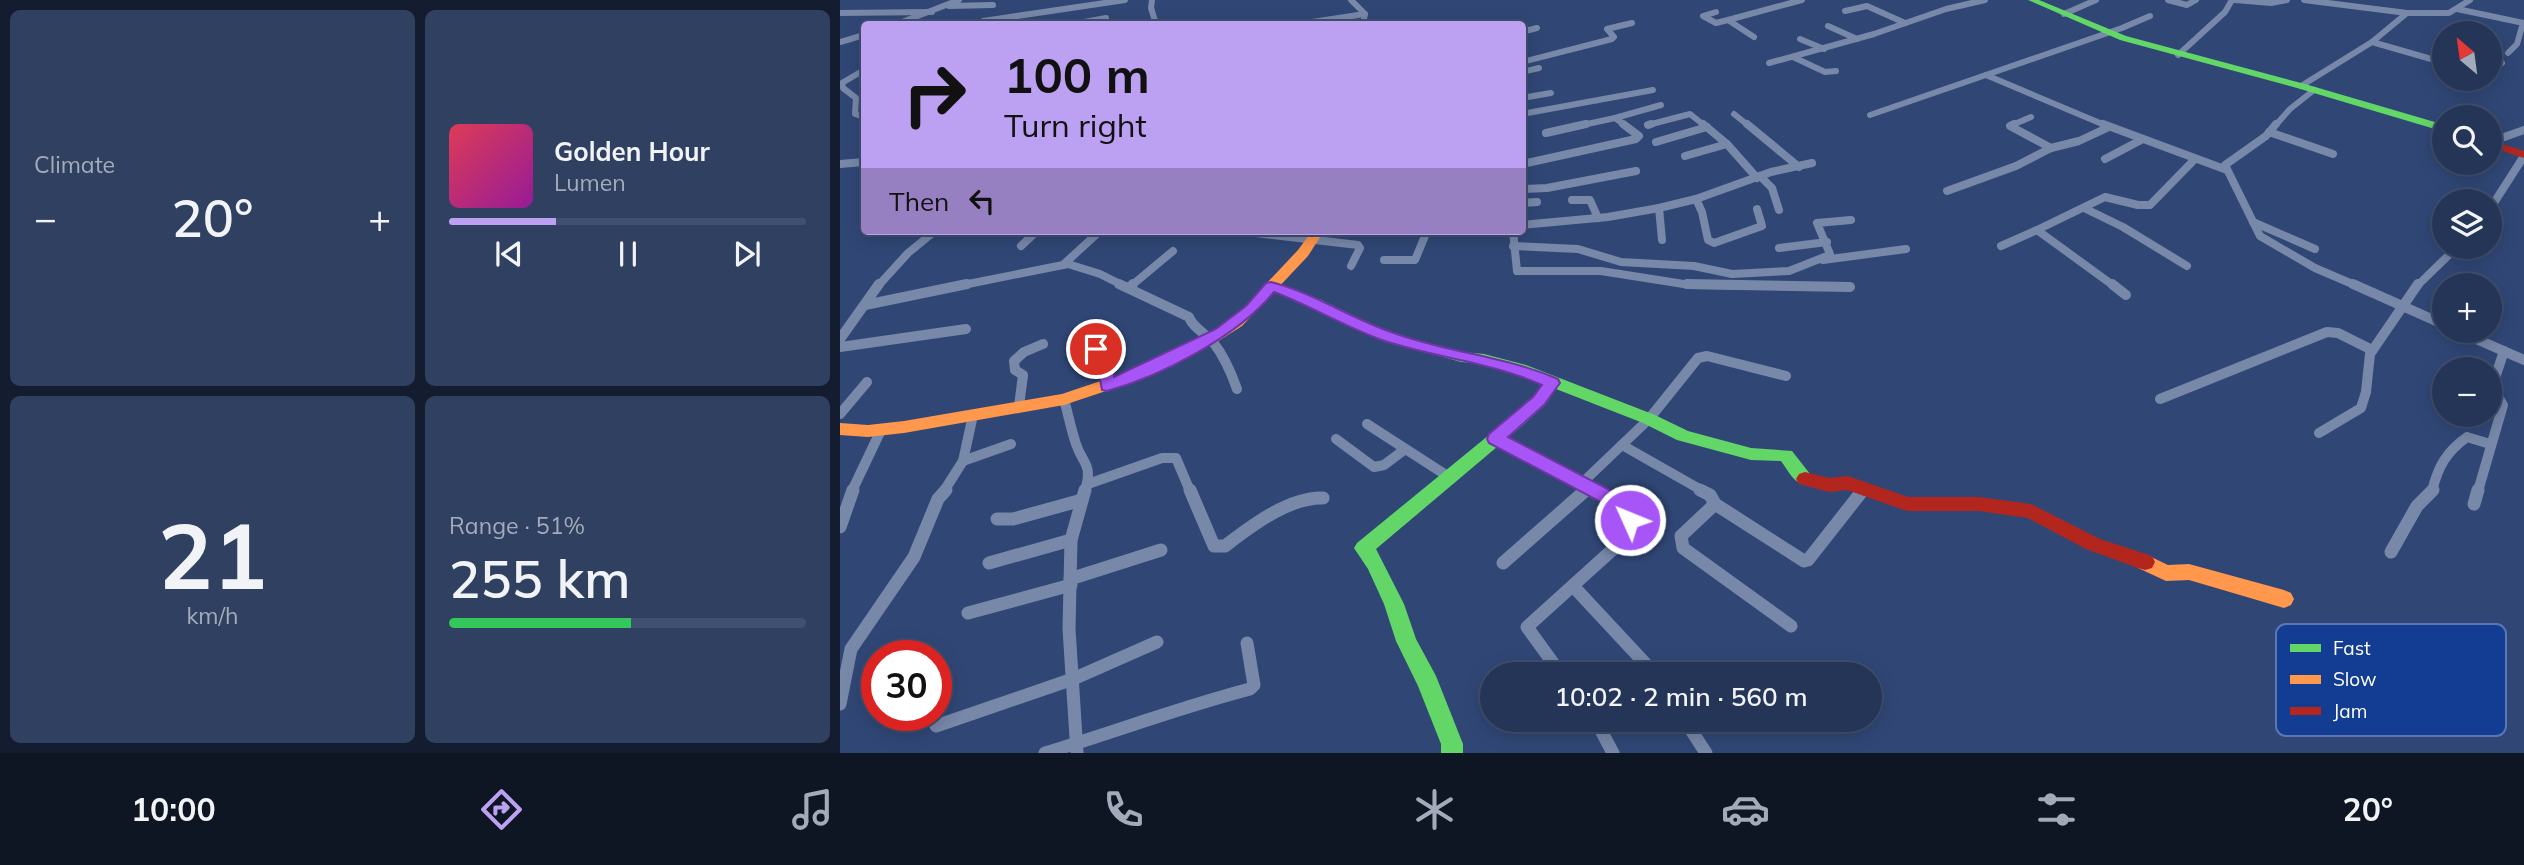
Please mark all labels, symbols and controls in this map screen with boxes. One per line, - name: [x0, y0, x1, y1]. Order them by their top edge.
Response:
- north arrow: [2432, 21, 2502, 91]
- map controls: [2432, 21, 2502, 427]
- text: 100 m: [1004, 44, 1150, 105]
- icon: right: [889, 49, 980, 140]
- text: Turn right: [1004, 105, 1147, 145]
- button: search: [2432, 105, 2502, 175]
- text: Golden Hour: [554, 135, 710, 168]
- text: Climate: [34, 150, 115, 179]
- text: Lumen: [554, 168, 626, 197]
- icon: left: [963, 182, 1001, 220]
- text: 20°: [172, 185, 253, 250]
- text: Then: [889, 185, 949, 218]
- button: layers: [2432, 189, 2502, 259]
- text: −: [34, 194, 57, 242]
- text: +: [368, 194, 391, 242]
- icon: previous: [490, 235, 528, 273]
- icon: pause: [609, 235, 647, 273]
- icon: next: [728, 235, 766, 273]
- button: +: [2432, 273, 2502, 343]
- pin: [1066, 319, 1126, 379]
- icon: arrive: [1077, 330, 1115, 368]
- button: −: [2432, 357, 2502, 427]
- position arrow: [1593, 483, 1667, 557]
- text: 21: [158, 498, 267, 612]
- text: Range · 51%: [449, 511, 585, 540]
- text: 255 km: [449, 546, 630, 611]
- text: km/h: [186, 601, 239, 630]
- legend: [2276, 624, 2506, 736]
- text: Fast: [2333, 636, 2371, 660]
- speed limit sign: 30: [861, 640, 952, 731]
- text: Slow: [2333, 667, 2377, 691]
- text: 10:02 · 2 min · 560 m: [1554, 680, 1808, 713]
- text: Jam: [2333, 699, 2367, 723]
- icon: directions: [477, 785, 526, 834]
- icon: music: [788, 785, 837, 834]
- icon: phone: [1099, 785, 1148, 834]
- icon: climate: [1410, 785, 1459, 834]
- icon: car: [1721, 785, 1770, 834]
- icon: filters: [2032, 785, 2081, 834]
- text: 10:00: [131, 789, 216, 829]
- text: 20°: [2342, 789, 2393, 829]

